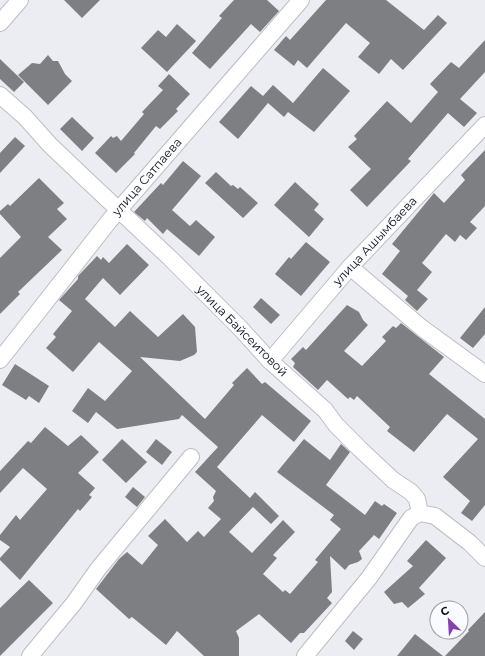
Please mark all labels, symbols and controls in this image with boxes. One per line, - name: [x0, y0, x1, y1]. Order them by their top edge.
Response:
- street label: улица Сатпаева: [108, 135, 185, 220]
- street label: улица Ашымбаева: [329, 193, 420, 289]
- street label: улица Байсеитовой: [193, 281, 291, 379]
- north arrow: [429, 600, 469, 640]
- text: С: [438, 603, 451, 619]

